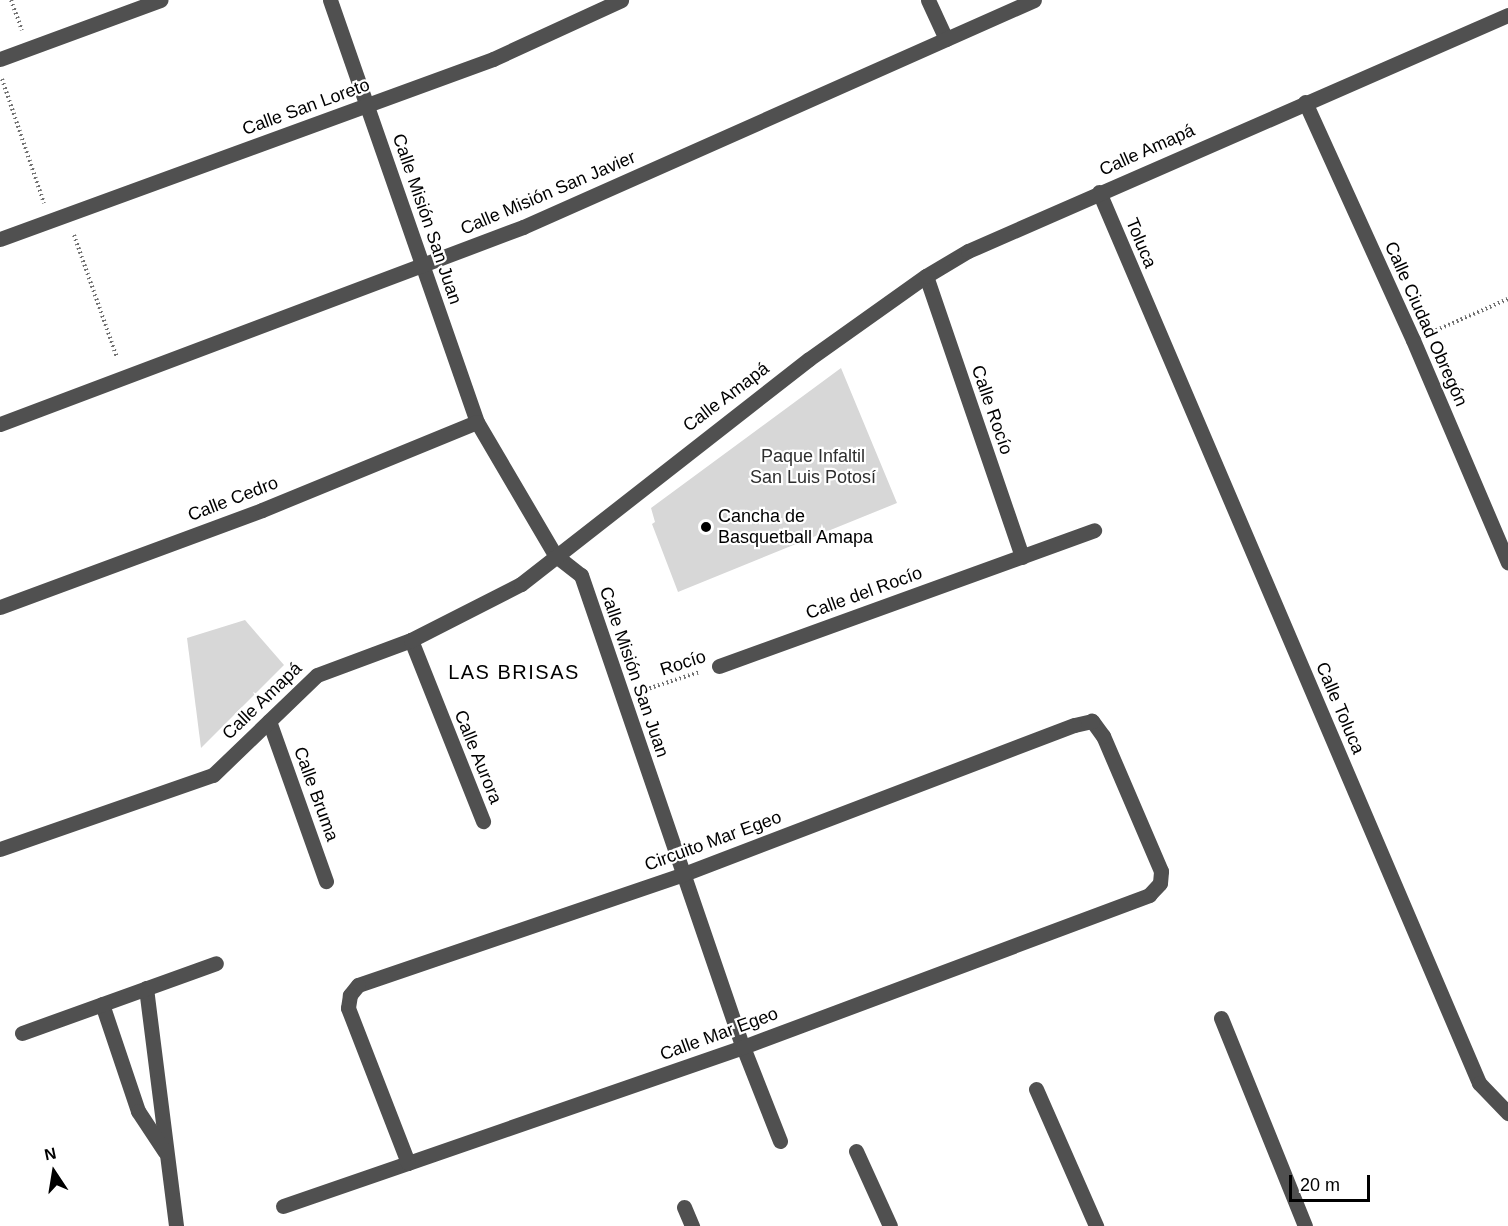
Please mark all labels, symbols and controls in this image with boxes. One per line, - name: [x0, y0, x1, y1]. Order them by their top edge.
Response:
- street label: Calle San Loreto: [239, 74, 373, 140]
- street label: Calle Amapá: [1096, 119, 1198, 181]
- street label: Calle Misión San Juan: [388, 131, 466, 307]
- street label: Calle Misión San Javier: [457, 146, 639, 240]
- street label: Toluca: [1121, 215, 1161, 271]
- street label: Calle Ciudad Obregón: [1380, 238, 1472, 410]
- street label: Calle Amapá: [678, 357, 774, 437]
- street label: Calle Rocío: [967, 362, 1017, 458]
- park label: Paque Infaltil San Luis Potosí: [750, 446, 876, 488]
- street label: Calle Cedro: [185, 472, 281, 526]
- place label: Cancha de Basquetball Amapa: [718, 506, 874, 548]
- marker: Cancha de Basquetball Amapa: [699, 520, 713, 534]
- street label: Calle del Rocío: [803, 562, 925, 624]
- street label: Calle Misión San Juan: [595, 584, 673, 760]
- street label: Rocío: [657, 645, 709, 681]
- street label: Calle Amapá: [217, 657, 307, 745]
- street label: Calle Toluca: [1311, 659, 1369, 757]
- district label: LAS BRISAS: [448, 660, 580, 684]
- street label: Calle Aurora: [449, 707, 507, 807]
- street label: Calle Bruma: [289, 744, 343, 844]
- street label: Circuito Mar Egeo: [642, 806, 784, 876]
- street label: Calle Mar Egeo: [657, 1003, 781, 1065]
- north arrow: [24, 1142, 84, 1202]
- text: N: [43, 1144, 58, 1163]
- scale bar: [1292, 1163, 1373, 1201]
- text: 20 m: [1300, 1175, 1340, 1195]

